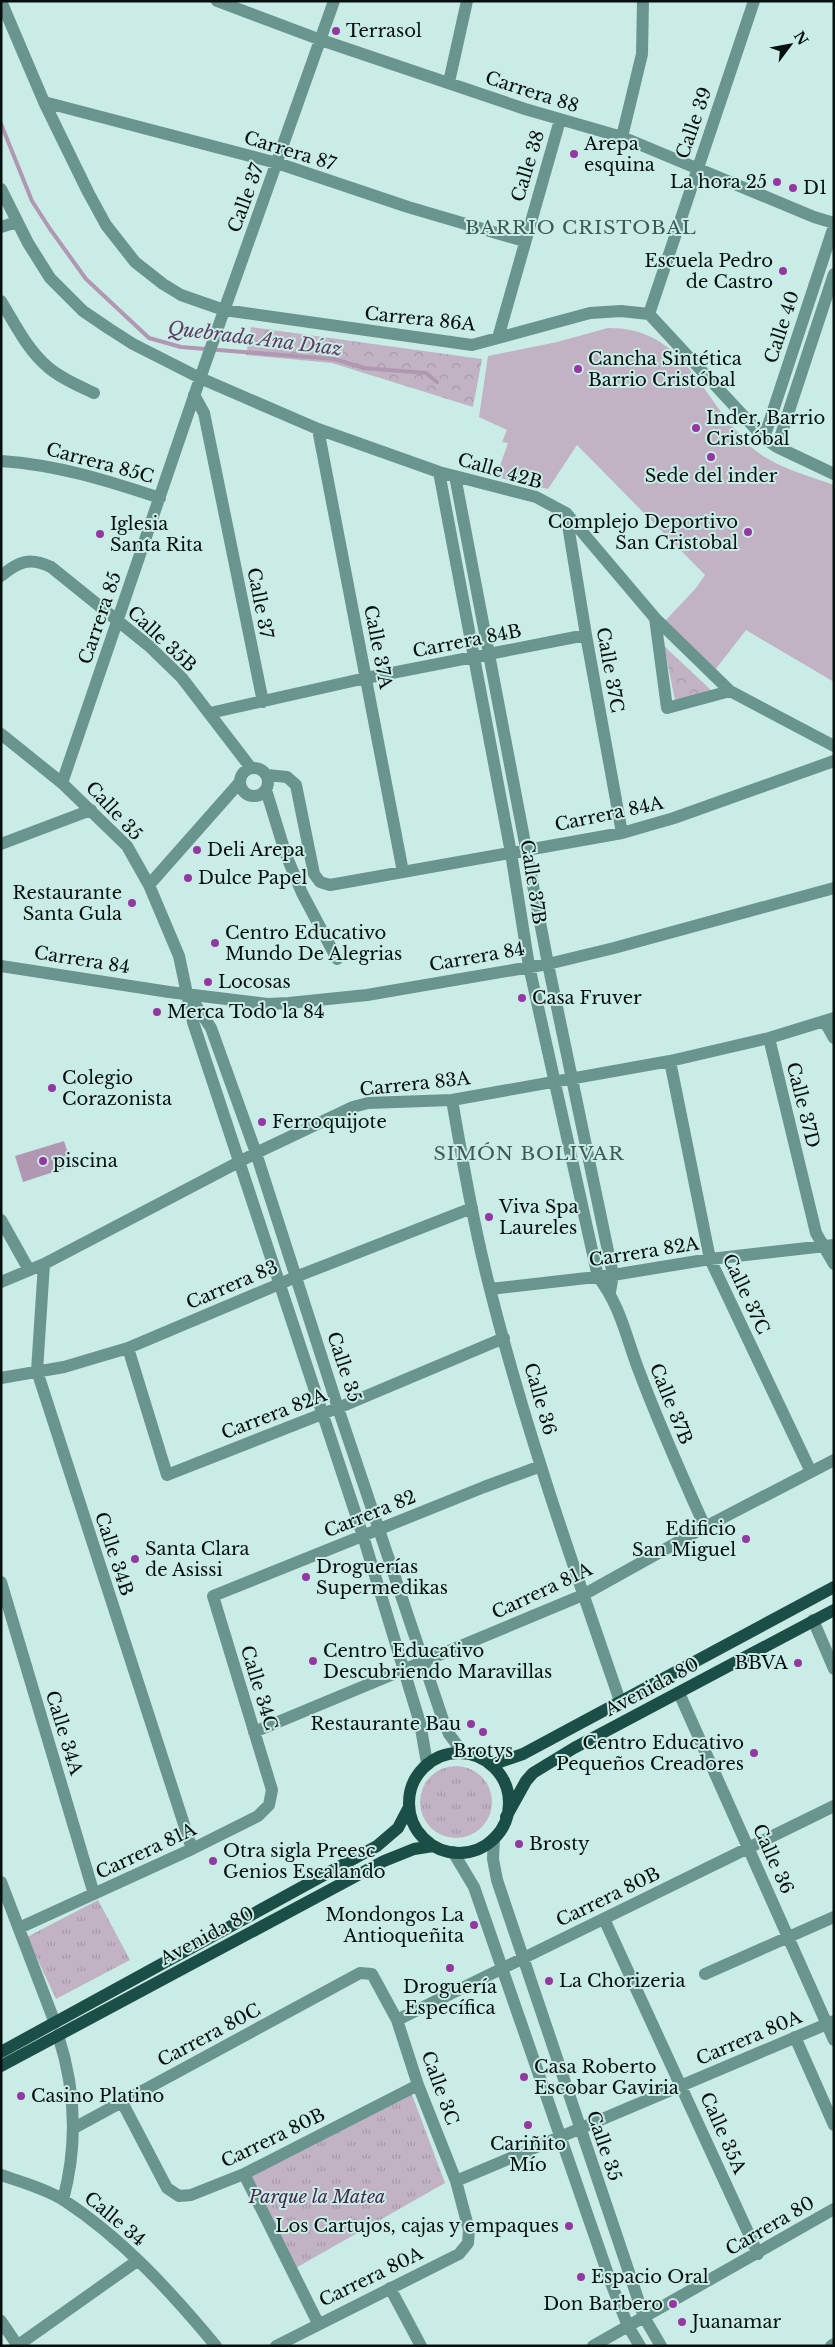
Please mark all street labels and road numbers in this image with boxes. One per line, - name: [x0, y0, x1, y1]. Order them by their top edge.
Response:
- street label: Carrera 88: [482, 67, 582, 117]
- street label: Calle 39: [672, 84, 716, 162]
- street label: Carrera 87: [241, 127, 340, 176]
- street label: Calle 38: [507, 128, 549, 204]
- street label: Calle 37: [223, 160, 269, 235]
- street label: Calle 40: [760, 288, 804, 366]
- street label: Carrera 86A: [363, 302, 478, 336]
- street label: Carrera 85C: [44, 438, 156, 488]
- street label: Calle 42B: [455, 448, 545, 494]
- street label: Calle 37: [242, 566, 278, 641]
- street label: Carrera 85: [74, 569, 126, 667]
- street label: Calle 35B: [123, 601, 201, 677]
- street label: Calle 37A: [359, 603, 397, 692]
- street label: Carrera 84B: [411, 620, 523, 662]
- street label: Calle 37C: [592, 626, 628, 714]
- street label: Calle 35: [81, 777, 147, 845]
- street label: Carrera 84A: [553, 792, 666, 836]
- street label: Calle 37B: [515, 838, 551, 926]
- street label: Carrera 84: [427, 938, 527, 976]
- street label: Carrera 84: [33, 942, 131, 978]
- street label: Calle 37D: [782, 1060, 824, 1150]
- street label: Carrera 83A: [359, 1067, 472, 1101]
- street label: Carrera 82A: [587, 1232, 702, 1272]
- street label: Calle 37C: [718, 1250, 774, 1338]
- street label: Carrera 83: [183, 1256, 281, 1314]
- street label: Calle 35: [322, 1329, 366, 1405]
- street label: Calle 36: [519, 1360, 561, 1438]
- street label: Calle 37B: [645, 1360, 697, 1448]
- street label: Carrera 82A: [218, 1383, 331, 1444]
- street label: Carrera 82: [321, 1486, 419, 1542]
- street label: Calle 34B: [90, 1509, 138, 1599]
- street label: Carrera 81A: [488, 1558, 597, 1624]
- street label: Calle 34C: [236, 1643, 282, 1733]
- street label: Avenida 80: [600, 1653, 703, 1721]
- street label: Calle 34A: [41, 1688, 88, 1779]
- street label: Carrera 81A: [92, 1818, 201, 1884]
- street label: Calle 36: [748, 1821, 798, 1897]
- street label: Carrera 80B: [552, 1862, 664, 1932]
- street label: Avenida 80: [155, 1902, 258, 1970]
- street label: Carrera 80C: [154, 1999, 264, 2071]
- street label: Carrera 80A: [693, 2005, 806, 2070]
- street label: Calle 3C: [416, 2048, 464, 2128]
- street label: Calle 35A: [695, 2089, 751, 2178]
- street label: Carrera 80B: [217, 2103, 329, 2173]
- street label: Calle 35: [582, 2108, 626, 2184]
- street label: Calle 34: [80, 2187, 150, 2251]
- street label: Carrera 80: [722, 2192, 818, 2260]
- street label: Carrera 80A: [316, 2242, 427, 2312]

